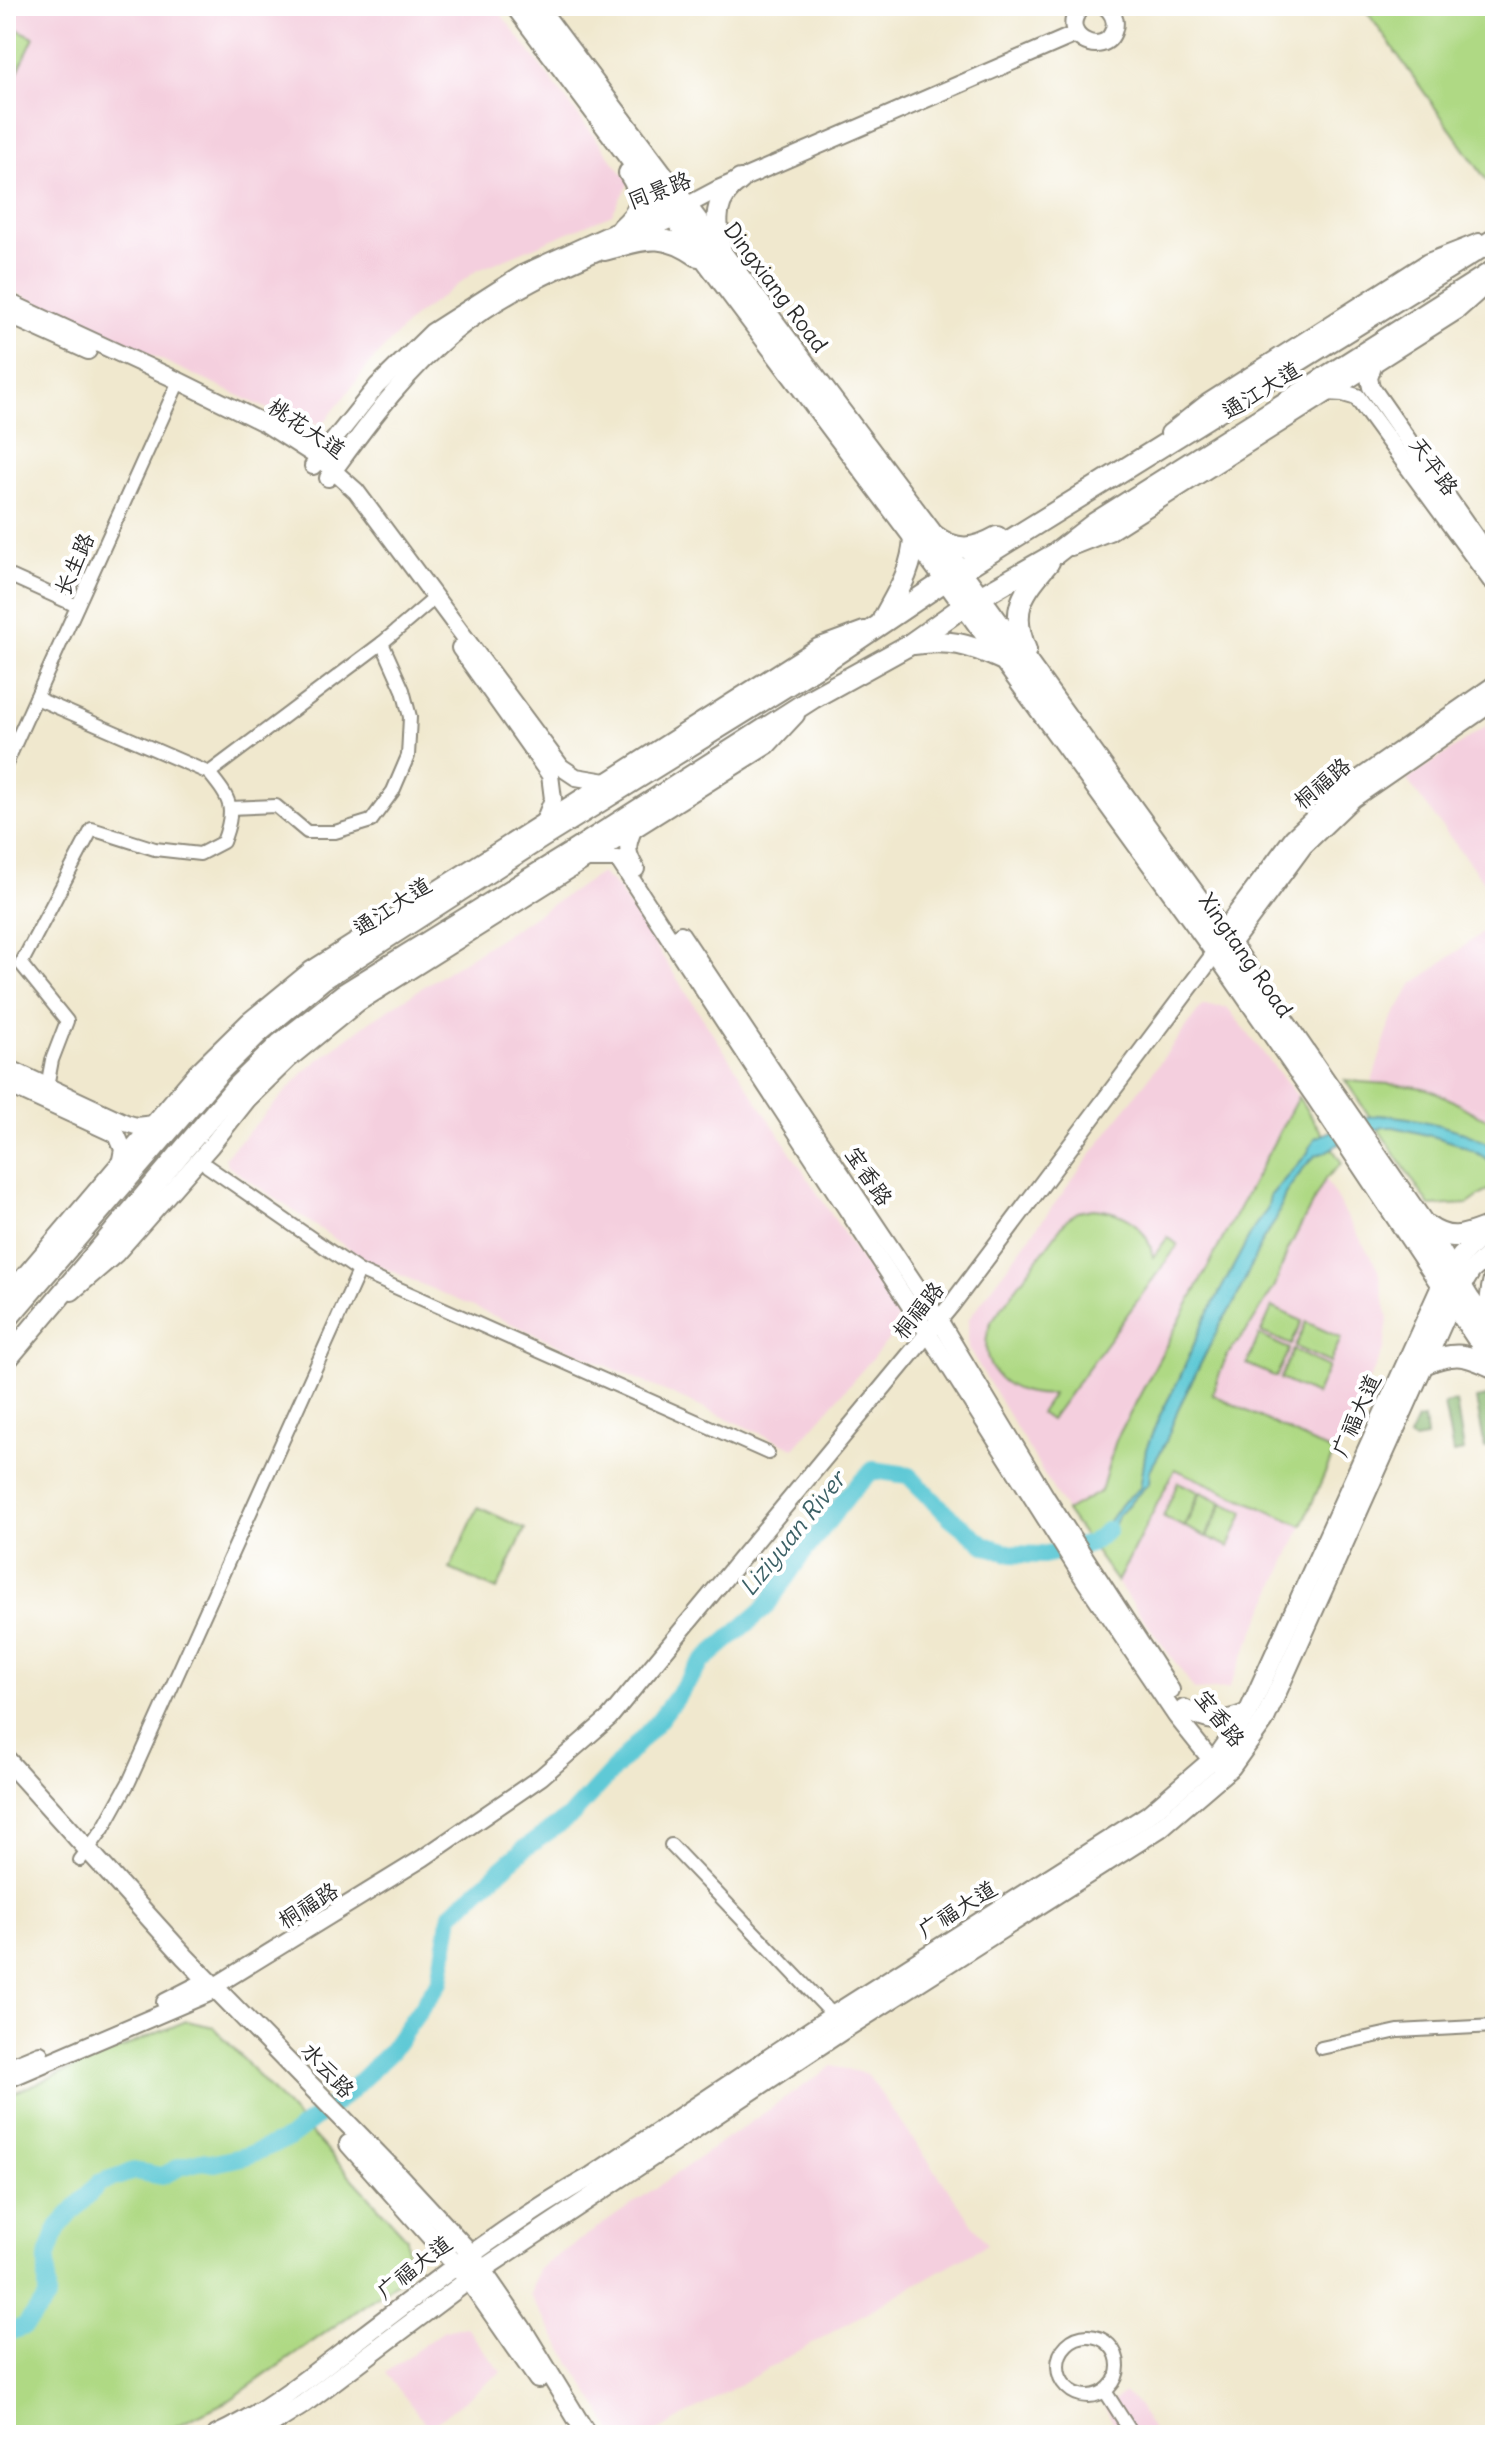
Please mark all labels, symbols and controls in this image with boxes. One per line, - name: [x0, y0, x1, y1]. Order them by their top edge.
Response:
- street label: 同景路: [623, 165, 695, 215]
- street label: Dingxiang Road: [718, 216, 834, 358]
- street label: 通江大道: [1216, 355, 1306, 425]
- street label: 桃花大道: [263, 392, 351, 464]
- street label: 天平路: [1403, 431, 1465, 501]
- street label: 长生路: [48, 528, 100, 600]
- street label: 桐福路: [1288, 751, 1356, 815]
- street label: 通江大道: [347, 870, 437, 942]
- street label: Xingtang Road: [1193, 887, 1299, 1023]
- street label: 宝香路: [839, 1141, 899, 1211]
- street label: 桐福路: [886, 1276, 950, 1344]
- street label: 广福大道: [1325, 1369, 1387, 1461]
- water label: Liziyuan River: [733, 1462, 853, 1601]
- street label: 宝香路: [1189, 1683, 1251, 1753]
- street label: 广福大道: [912, 1874, 1002, 1944]
- street label: 桐福路: [273, 1876, 343, 1934]
- street label: 水云路: [295, 2036, 361, 2104]
- street label: 广福大道: [371, 2229, 457, 2305]

